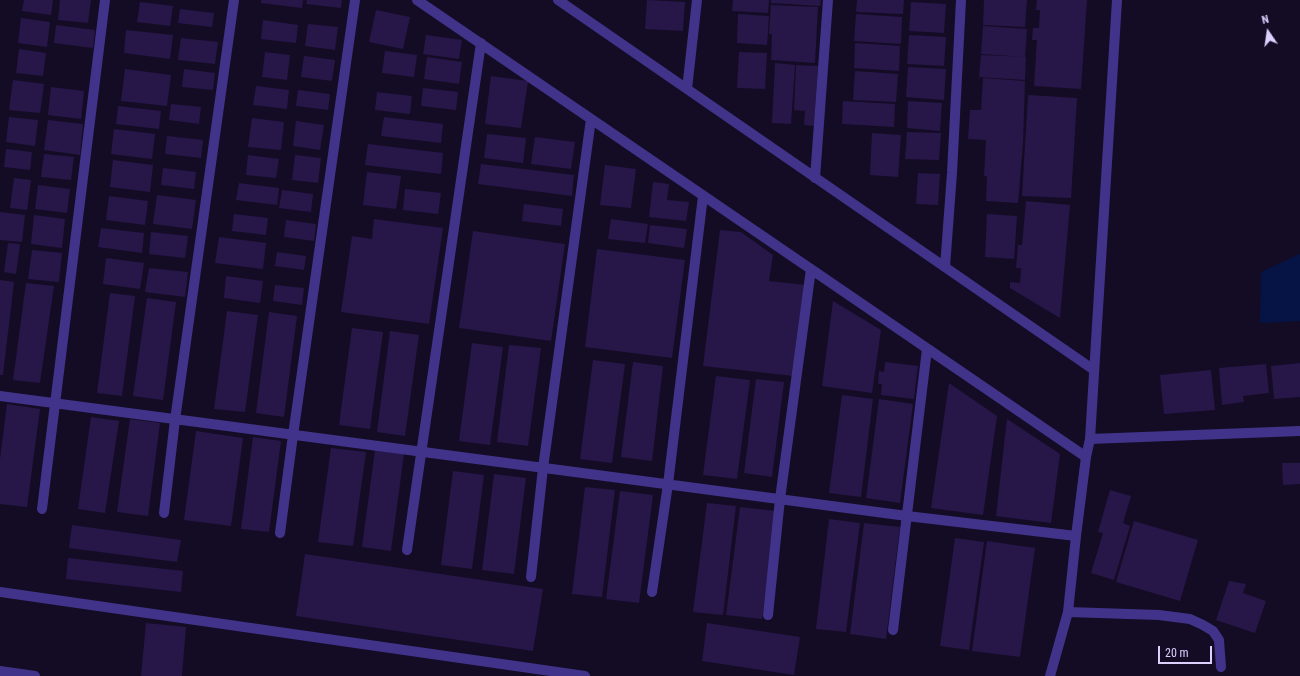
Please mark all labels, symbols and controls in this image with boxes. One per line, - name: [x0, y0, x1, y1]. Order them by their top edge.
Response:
- north arrow: [1248, 12, 1288, 52]
- text: N: [1260, 13, 1270, 27]
- scale bar: [1160, 638, 1214, 664]
- text: 20 m: [1165, 646, 1189, 660]

